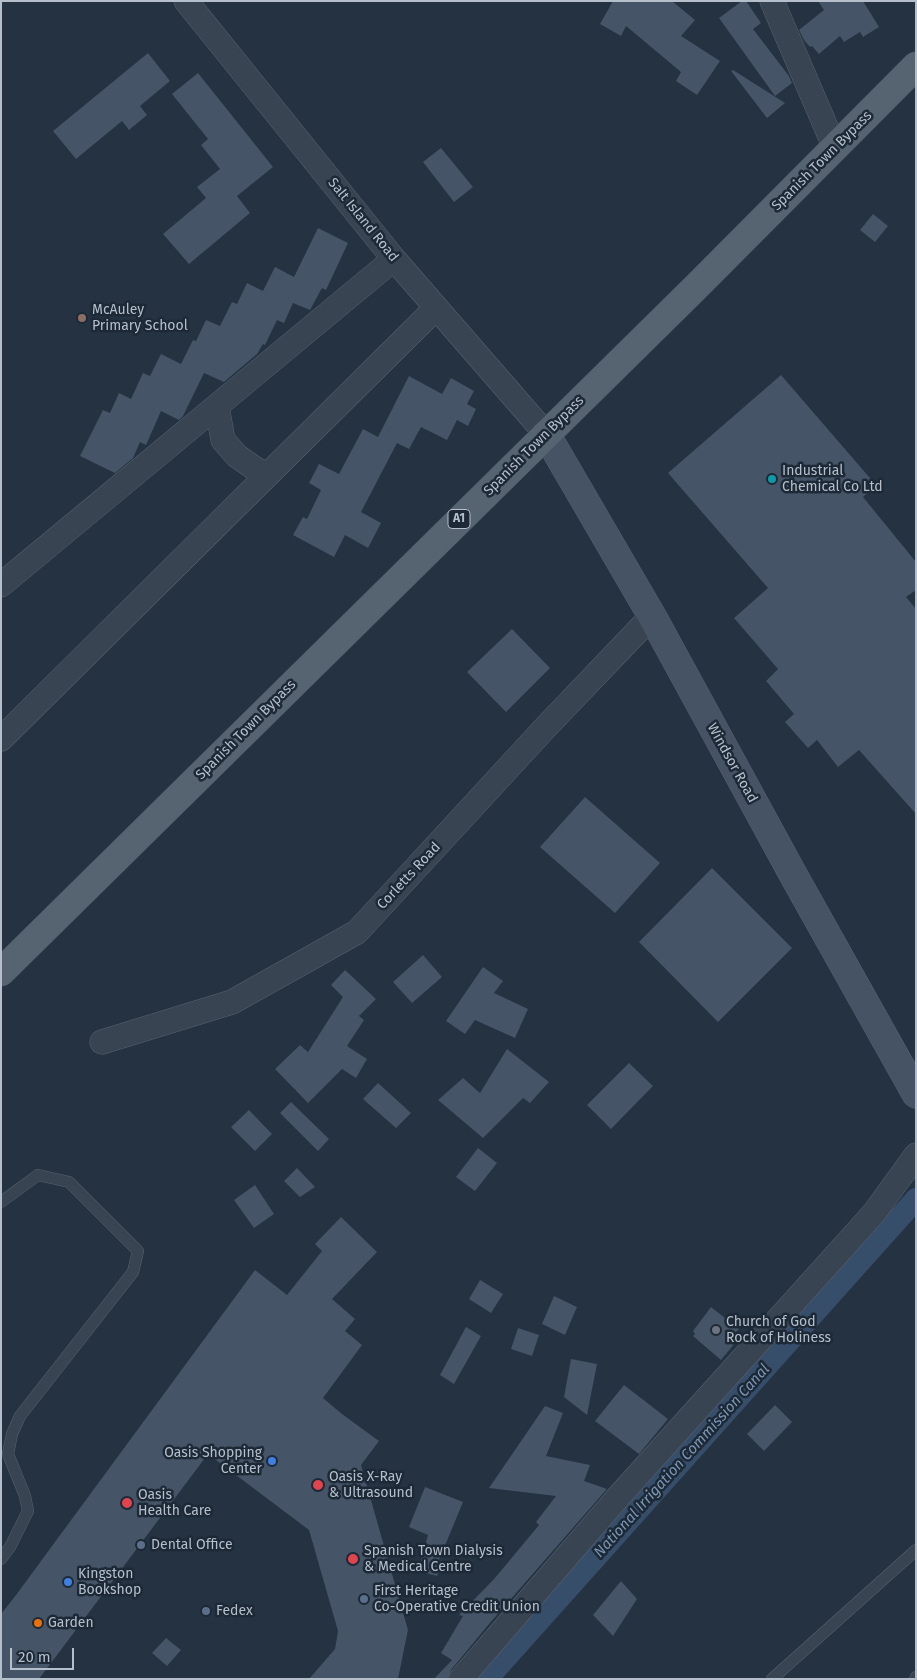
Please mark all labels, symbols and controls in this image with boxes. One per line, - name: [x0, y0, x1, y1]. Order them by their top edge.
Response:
- street label: Spanish Town Bypass: [768, 107, 876, 215]
- street label: Salt Island Road: [324, 175, 402, 265]
- place label: McAuley Primary School: [92, 302, 188, 334]
- marker: McAuley Primary School: [76, 312, 88, 324]
- street label: Spanish Town Bypass: [480, 392, 588, 500]
- place label: Industrial Chemical Co Ltd: [782, 463, 883, 496]
- marker: Industrial Chemical Co Ltd: [766, 473, 778, 485]
- road number: A1: [448, 509, 470, 528]
- street label: Spanish Town Bypass: [192, 676, 300, 784]
- street label: Windsor Road: [703, 720, 761, 806]
- street label: Corletts Road: [374, 839, 444, 913]
- place label: Church of God Rock of Holiness: [726, 1314, 831, 1346]
- marker: Church of God Rock of Holiness: [710, 1324, 722, 1336]
- water label: National Irrigation Commission Canal: [590, 1361, 774, 1561]
- place label: Oasis Shopping Center: [164, 1445, 262, 1478]
- marker: Oasis Shopping Center: [266, 1455, 278, 1467]
- place label: Oasis X-Ray & Ultrasound: [329, 1469, 413, 1501]
- marker: Oasis X-Ray & Ultrasound: [311, 1478, 325, 1492]
- place label: Oasis Health Care: [138, 1487, 211, 1520]
- marker: Oasis Health Care: [120, 1496, 134, 1510]
- place label: Dental Office: [151, 1537, 233, 1553]
- marker: Dental Office: [135, 1539, 147, 1551]
- place label: Spanish Town Dialysis & Medical Centre: [364, 1543, 503, 1575]
- marker: Spanish Town Dialysis & Medical Centre: [346, 1552, 360, 1566]
- place label: Kingston Bookshop: [78, 1566, 141, 1598]
- marker: Kingston Bookshop: [62, 1576, 74, 1588]
- place label: First Heritage Co-Operative Credit Union: [374, 1583, 540, 1615]
- marker: First Heritage Co-Operative Credit Union: [358, 1593, 370, 1605]
- place label: Fedex: [216, 1603, 253, 1619]
- marker: Fedex: [200, 1605, 212, 1617]
- place label: Garden: [48, 1615, 94, 1631]
- marker: Garden: [32, 1617, 44, 1629]
- scale bar: [12, 1638, 76, 1670]
- text: 20 m: [18, 1648, 51, 1666]

